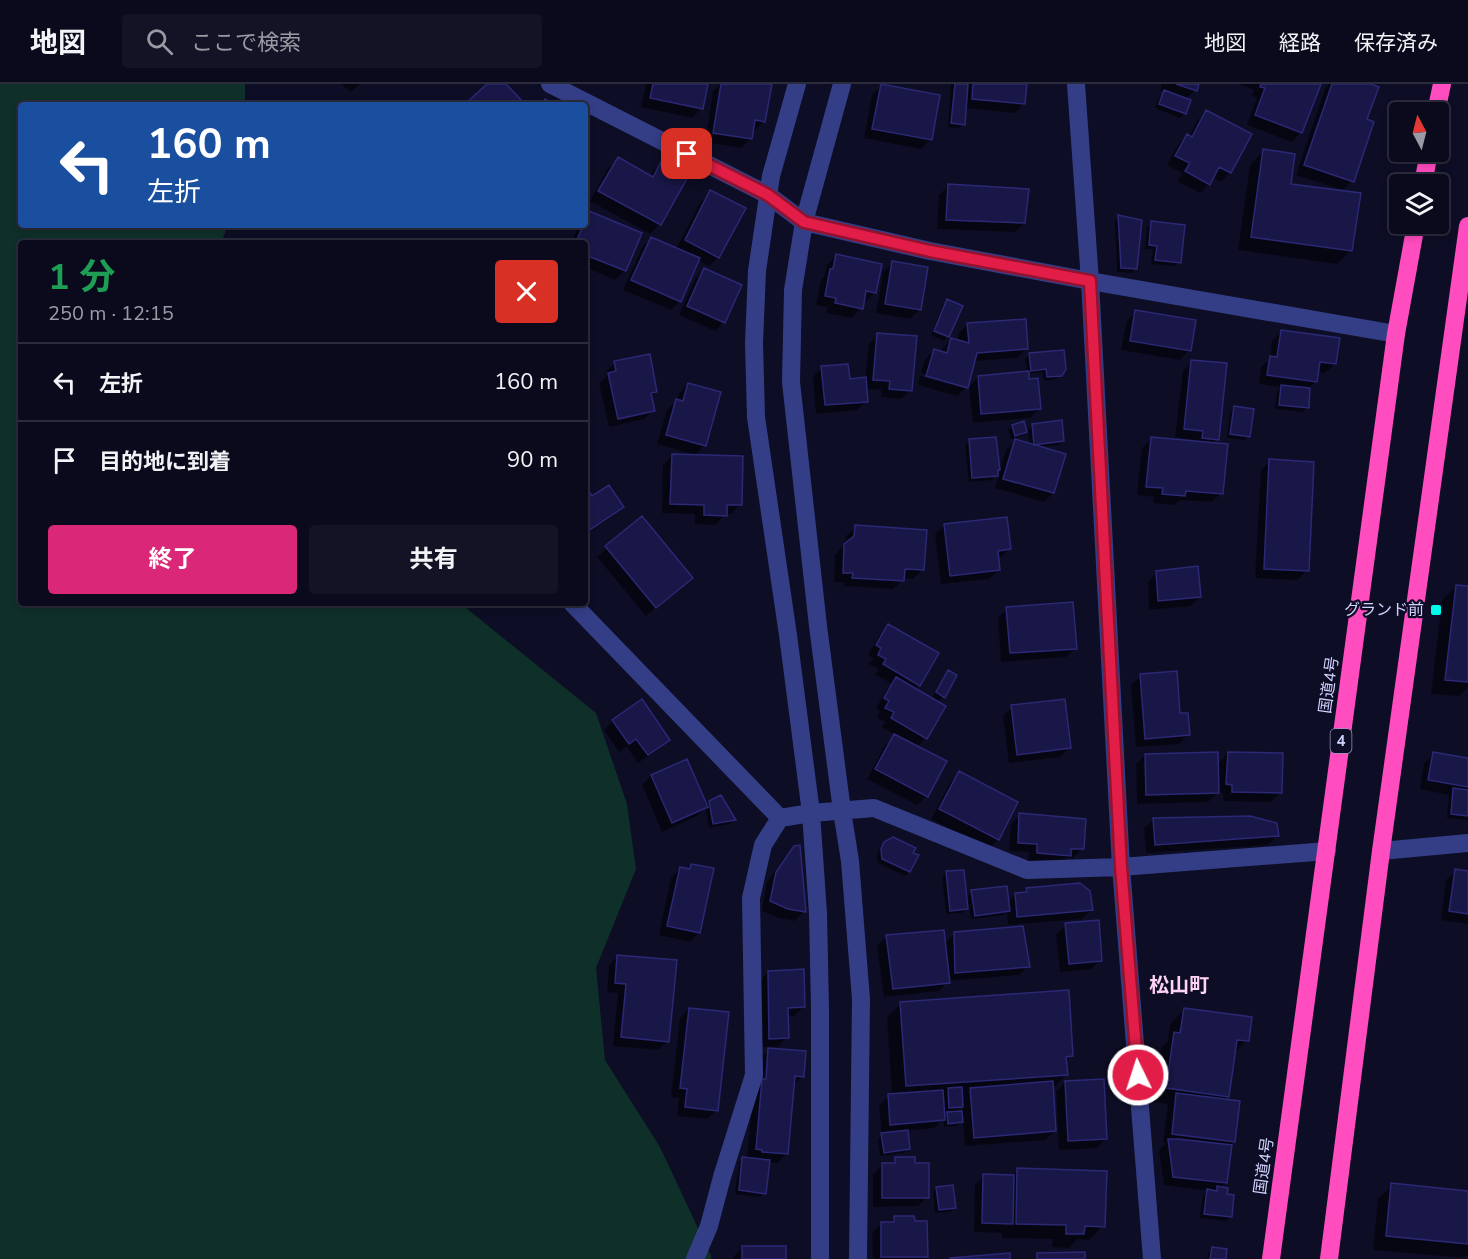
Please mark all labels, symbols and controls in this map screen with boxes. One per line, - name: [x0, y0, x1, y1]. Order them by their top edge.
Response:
- search box: [122, 14, 542, 68]
- text: 地図: [30, 24, 86, 62]
- icon: search: [143, 25, 176, 58]
- text: ここで検索: [191, 28, 301, 58]
- text: 地図: [1204, 29, 1246, 57]
- text: 経路: [1279, 29, 1321, 57]
- text: 保存済み: [1354, 29, 1438, 57]
- north arrow: [1389, 102, 1449, 162]
- map controls: [1389, 102, 1449, 234]
- text: 160 m: [147, 116, 271, 173]
- icon: left: [48, 126, 126, 204]
- pin: [661, 128, 712, 179]
- icon: arrive: [670, 137, 703, 170]
- text: 左折: [147, 174, 201, 211]
- button: layers: [1389, 174, 1449, 234]
- text: 1 分: [48, 253, 115, 302]
- button: close: [495, 260, 558, 323]
- text: 250 m · 12:15: [48, 300, 174, 327]
- icon: left: [48, 366, 81, 399]
- text: 160 m: [494, 367, 558, 397]
- text: 左折: [99, 369, 143, 399]
- icon: arrive: [48, 444, 81, 477]
- text: 90 m: [507, 445, 558, 475]
- text: 目的地に到着: [99, 447, 231, 477]
- button: 終了: [48, 525, 297, 594]
- button: 共有: [309, 525, 558, 594]
- place label: グランド前: [1344, 599, 1424, 621]
- marker: グランド前: [1429, 603, 1443, 617]
- street label: 国道4号: [1314, 655, 1344, 715]
- road number: 4: [1330, 729, 1352, 753]
- district label: 松山町: [1149, 972, 1209, 999]
- position arrow: [1106, 1043, 1170, 1107]
- street label: 国道4号: [1249, 1136, 1279, 1196]

